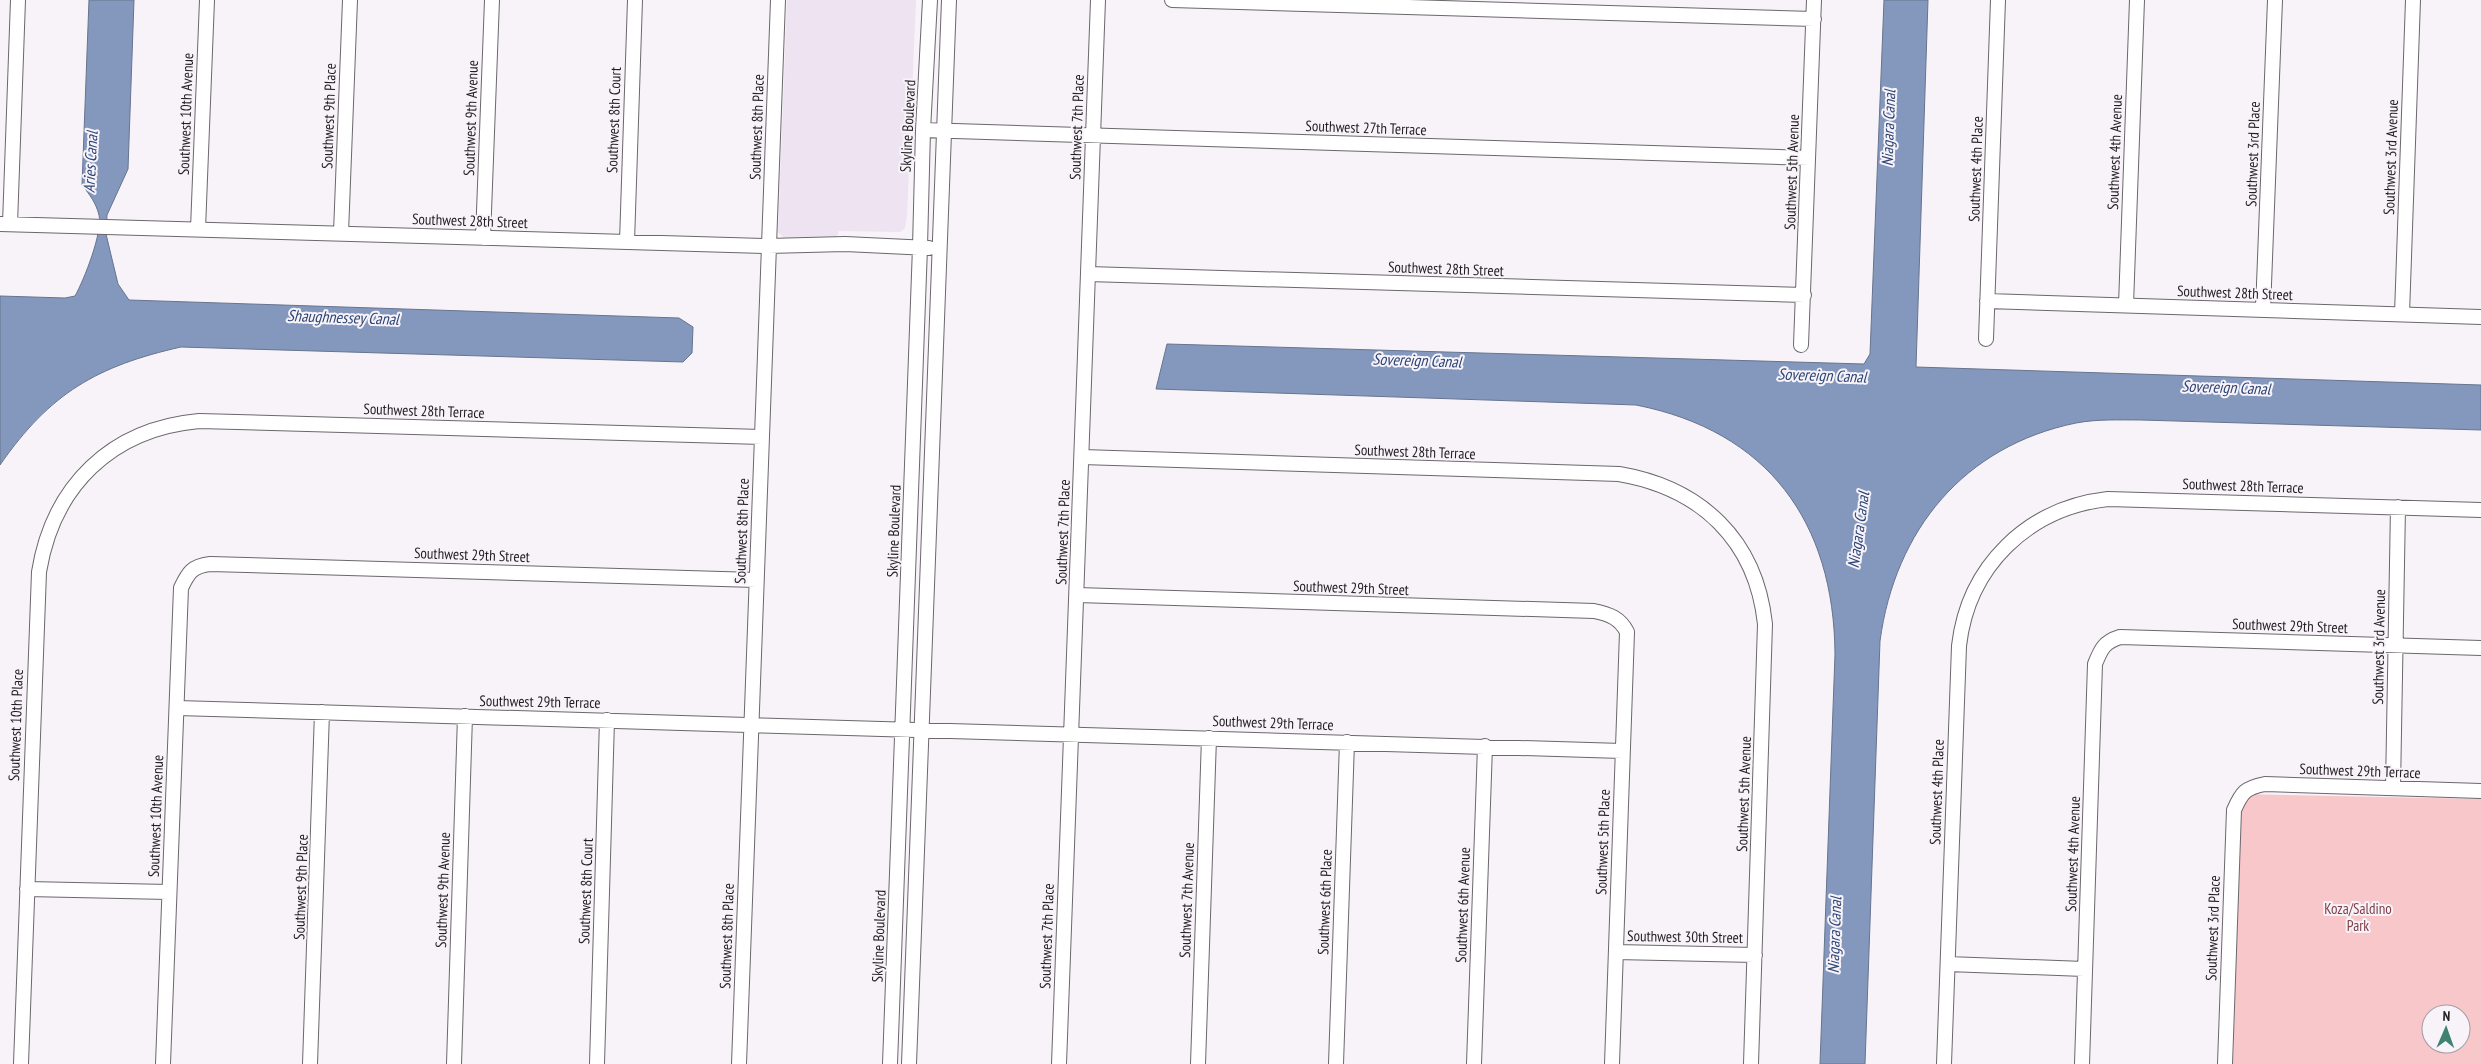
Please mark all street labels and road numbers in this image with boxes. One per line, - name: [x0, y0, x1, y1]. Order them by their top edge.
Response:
- street label: Southwest 10th Avenue: [174, 53, 197, 175]
- street label: Southwest 9th Avenue: [459, 60, 482, 176]
- street label: Southwest 9th Place: [317, 63, 340, 169]
- street label: Southwest 8th Court: [602, 67, 625, 173]
- street label: Southwest 8th Place: [745, 74, 768, 180]
- street label: Southwest 7th Place: [1065, 74, 1088, 180]
- street label: Skyline Boulevard: [896, 79, 919, 173]
- street label: Southwest 4th Avenue: [2103, 94, 2126, 210]
- street label: Southwest 3rd Avenue: [2379, 99, 2402, 215]
- street label: Southwest 3rd Place: [2241, 101, 2264, 207]
- street label: Southwest 5th Avenue: [1780, 114, 1803, 230]
- street label: Southwest 27th Terrace: [1305, 116, 1427, 139]
- street label: Southwest 4th Place: [1964, 116, 1987, 222]
- street label: Southwest 28th Street: [412, 209, 528, 232]
- street label: Southwest 28th Street: [1388, 257, 1504, 280]
- street label: Southwest 28th Street: [2177, 281, 2293, 304]
- street label: Southwest 28th Terrace: [363, 399, 485, 422]
- street label: Southwest 28th Terrace: [1354, 440, 1476, 463]
- street label: Southwest 28th Terrace: [2182, 474, 2304, 497]
- street label: Southwest 8th Place: [730, 478, 753, 584]
- street label: Southwest 7th Place: [1051, 479, 1074, 585]
- street label: Skyline Boulevard: [882, 484, 905, 578]
- street label: Southwest 29th Street: [414, 543, 530, 566]
- street label: Southwest 29th Street: [1293, 576, 1409, 599]
- street label: Southwest 3rd Avenue: [2368, 589, 2389, 705]
- street label: Southwest 29th Street: [2232, 614, 2348, 637]
- street label: Southwest 10th Place: [4, 668, 27, 781]
- street label: Southwest 29th Terrace: [479, 691, 601, 712]
- street label: Southwest 29th Terrace: [1212, 711, 1334, 734]
- street label: Southwest 5th Avenue: [1732, 736, 1755, 852]
- street label: Southwest 4th Place: [1925, 739, 1948, 845]
- street label: Southwest 10th Avenue: [144, 755, 167, 877]
- street label: Southwest 29th Terrace: [2299, 759, 2421, 782]
- street label: Southwest 5th Place: [1591, 789, 1614, 895]
- street label: Southwest 4th Avenue: [2061, 796, 2084, 912]
- street label: Southwest 9th Avenue: [431, 832, 454, 948]
- street label: Southwest 9th Place: [289, 834, 312, 940]
- street label: Southwest 8th Court: [574, 838, 597, 944]
- street label: Southwest 7th Avenue: [1175, 842, 1198, 958]
- street label: Southwest 6th Avenue: [1451, 847, 1474, 963]
- street label: Southwest 6th Place: [1313, 849, 1336, 955]
- street label: Southwest 3rd Place: [2201, 875, 2224, 981]
- street label: Southwest 8th Place: [715, 883, 738, 989]
- street label: Southwest 7th Place: [1035, 883, 1058, 989]
- street label: Skyline Boulevard: [867, 889, 890, 983]
- street label: Southwest 30th Street: [1627, 926, 1743, 947]

